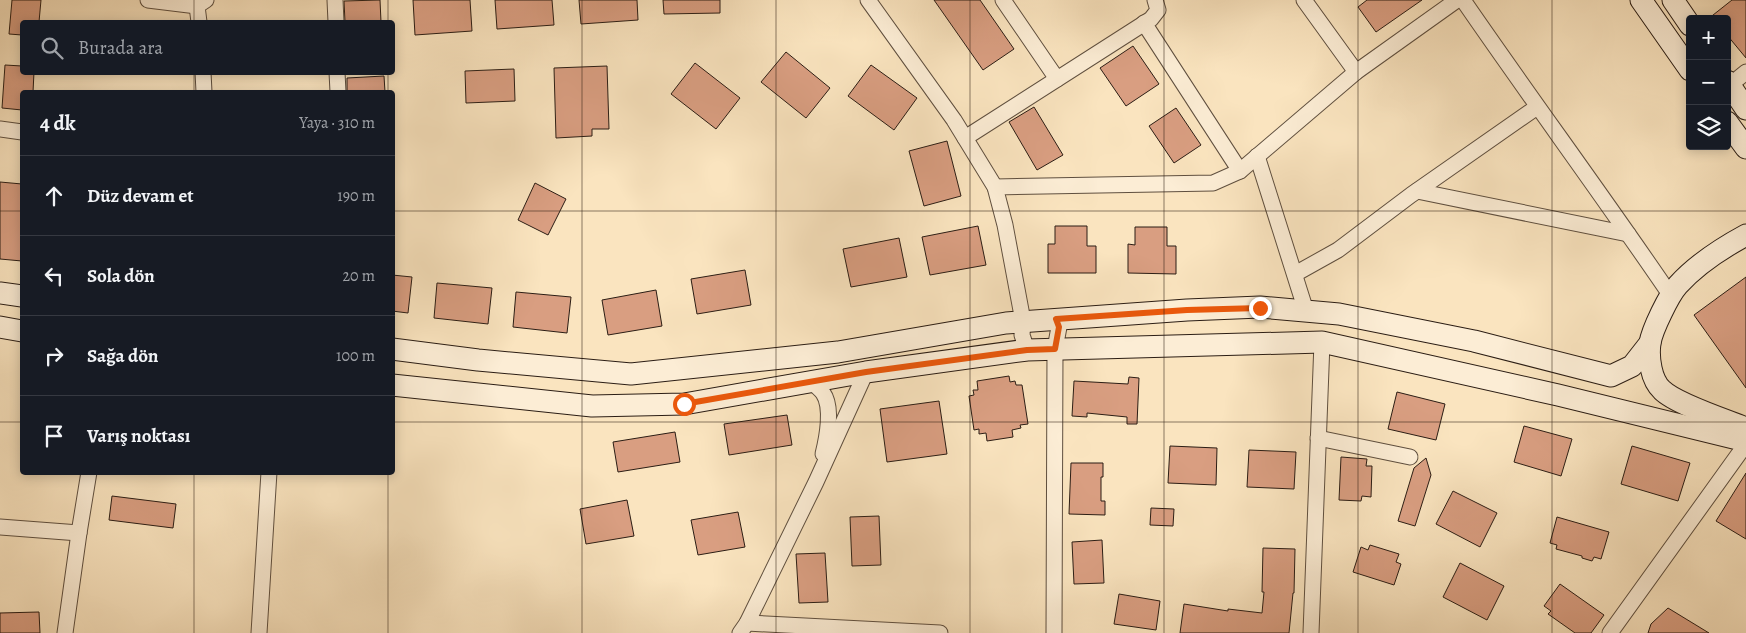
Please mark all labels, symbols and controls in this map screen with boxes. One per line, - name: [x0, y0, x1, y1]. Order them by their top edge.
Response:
- map controls: [1686, 15, 1731, 150]
- button: +: [1686, 15, 1731, 60]
- search box: [20, 20, 395, 75]
- icon: search: [38, 34, 66, 62]
- text: Burada ara: [78, 35, 163, 61]
- button: −: [1686, 60, 1731, 105]
- button: layers: [1686, 105, 1731, 150]
- text: 4 dk: [40, 109, 76, 137]
- text: Yaya · 310 m: [299, 112, 375, 134]
- icon: ahead: [40, 182, 68, 210]
- text: Düz devam et: [87, 183, 194, 209]
- text: 190 m: [337, 185, 375, 207]
- icon: left: [40, 262, 68, 290]
- text: Sola dön: [87, 263, 155, 289]
- text: 20 m: [342, 265, 375, 287]
- route end: [1249, 297, 1272, 320]
- icon: right: [40, 342, 68, 370]
- text: Sağa dön: [87, 343, 159, 369]
- text: 100 m: [336, 345, 375, 367]
- route start: [673, 393, 696, 416]
- icon: arrive: [40, 422, 68, 450]
- text: Varış noktası: [87, 423, 190, 449]

